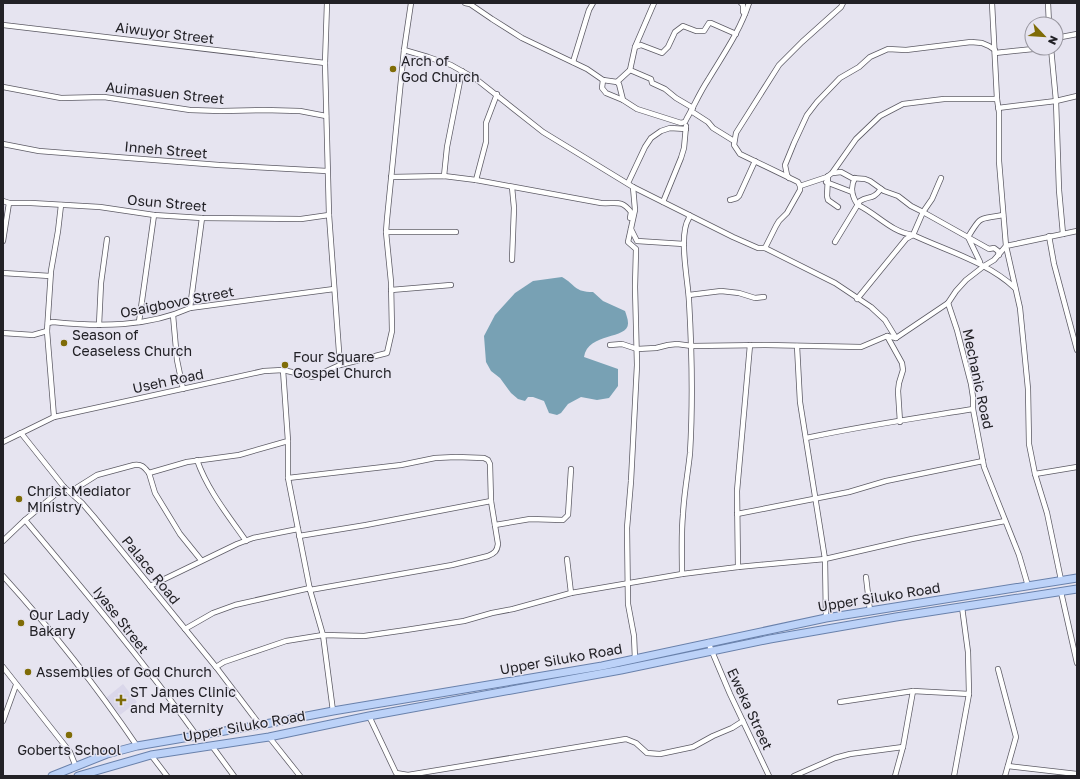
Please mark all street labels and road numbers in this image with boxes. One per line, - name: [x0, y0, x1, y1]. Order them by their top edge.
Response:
- street label: Aiwuyor Street: [115, 18, 215, 47]
- street label: Auimasuen Street: [105, 78, 225, 107]
- street label: Inneh Street: [124, 137, 208, 162]
- street label: Osun Street: [127, 191, 208, 214]
- street label: Osaigbovo Street: [119, 282, 235, 321]
- street label: Mechanic Road: [960, 327, 997, 431]
- street label: Useh Road: [131, 365, 205, 396]
- street label: Palace Road: [119, 532, 184, 607]
- street label: Upper Siluko Road: [816, 578, 941, 615]
- street label: Iyase Street: [90, 583, 153, 657]
- street label: Upper Siluko Road: [498, 639, 623, 678]
- street label: Eweka Street: [724, 665, 777, 752]
- street label: Upper Siluko Road: [181, 706, 306, 745]

